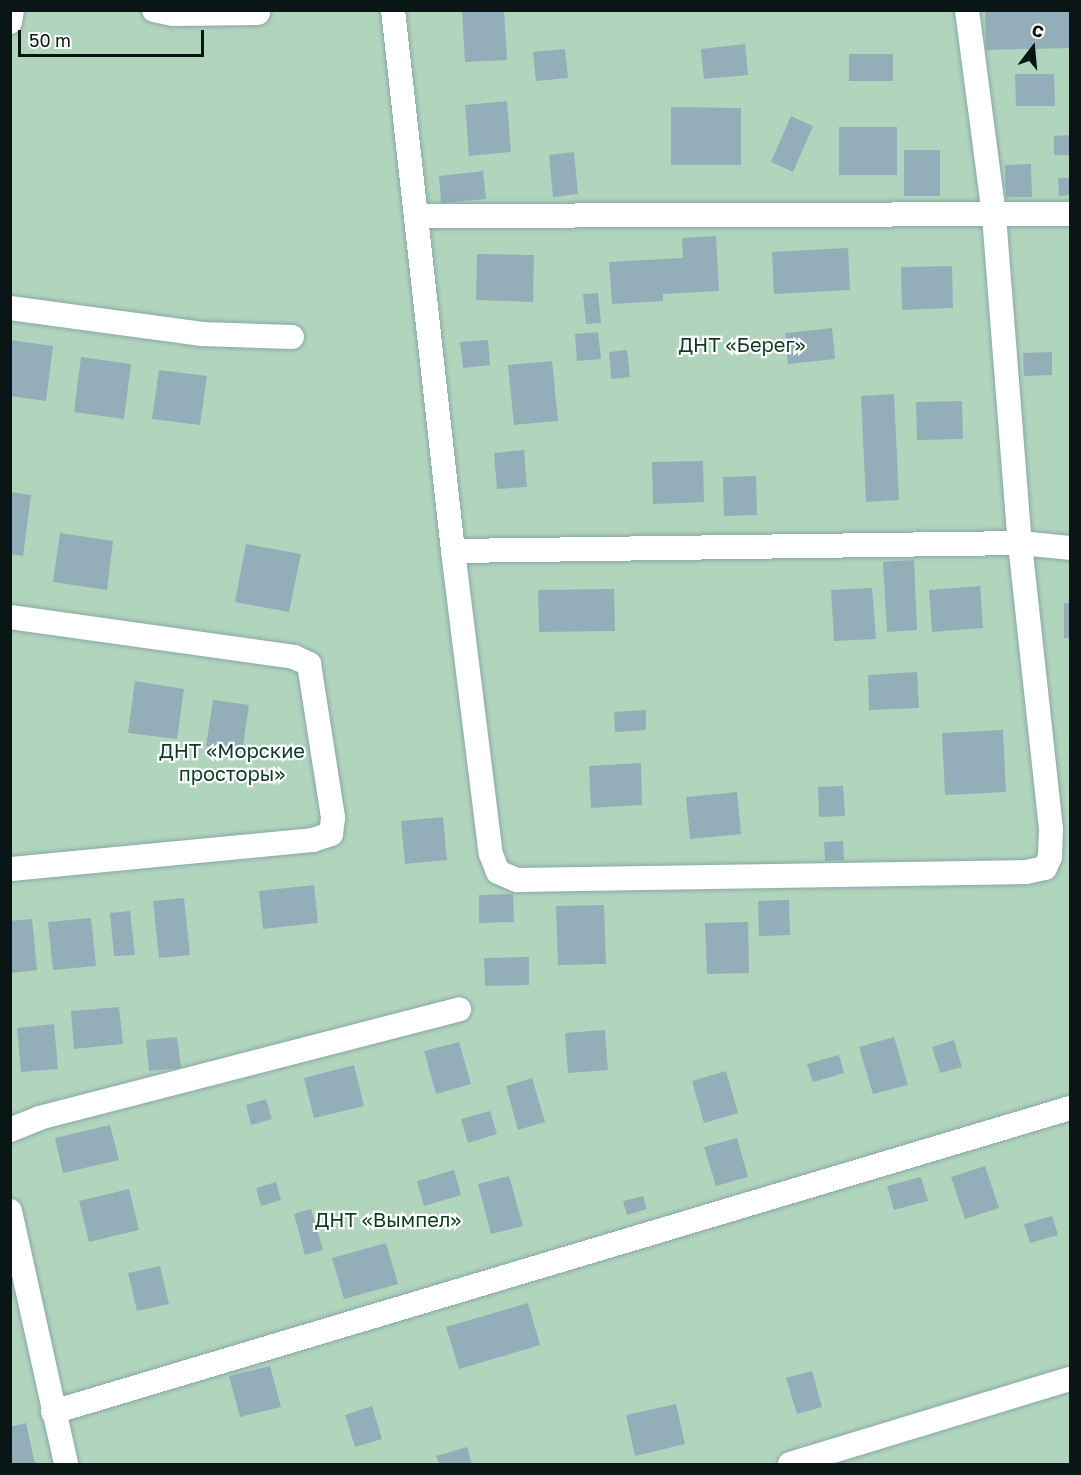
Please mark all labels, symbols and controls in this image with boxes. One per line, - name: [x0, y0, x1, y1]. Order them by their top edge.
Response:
- scale bar: [21, 18, 207, 56]
- north arrow: [1003, 18, 1063, 78]
- text: С: [1030, 20, 1046, 42]
- text: 50 m: [29, 29, 71, 51]
- park label: ДНТ «Берег»: [678, 332, 806, 356]
- park label: ДНТ «Морские просторы»: [159, 738, 305, 785]
- park label: ДНТ «Вымпел»: [315, 1207, 461, 1231]

